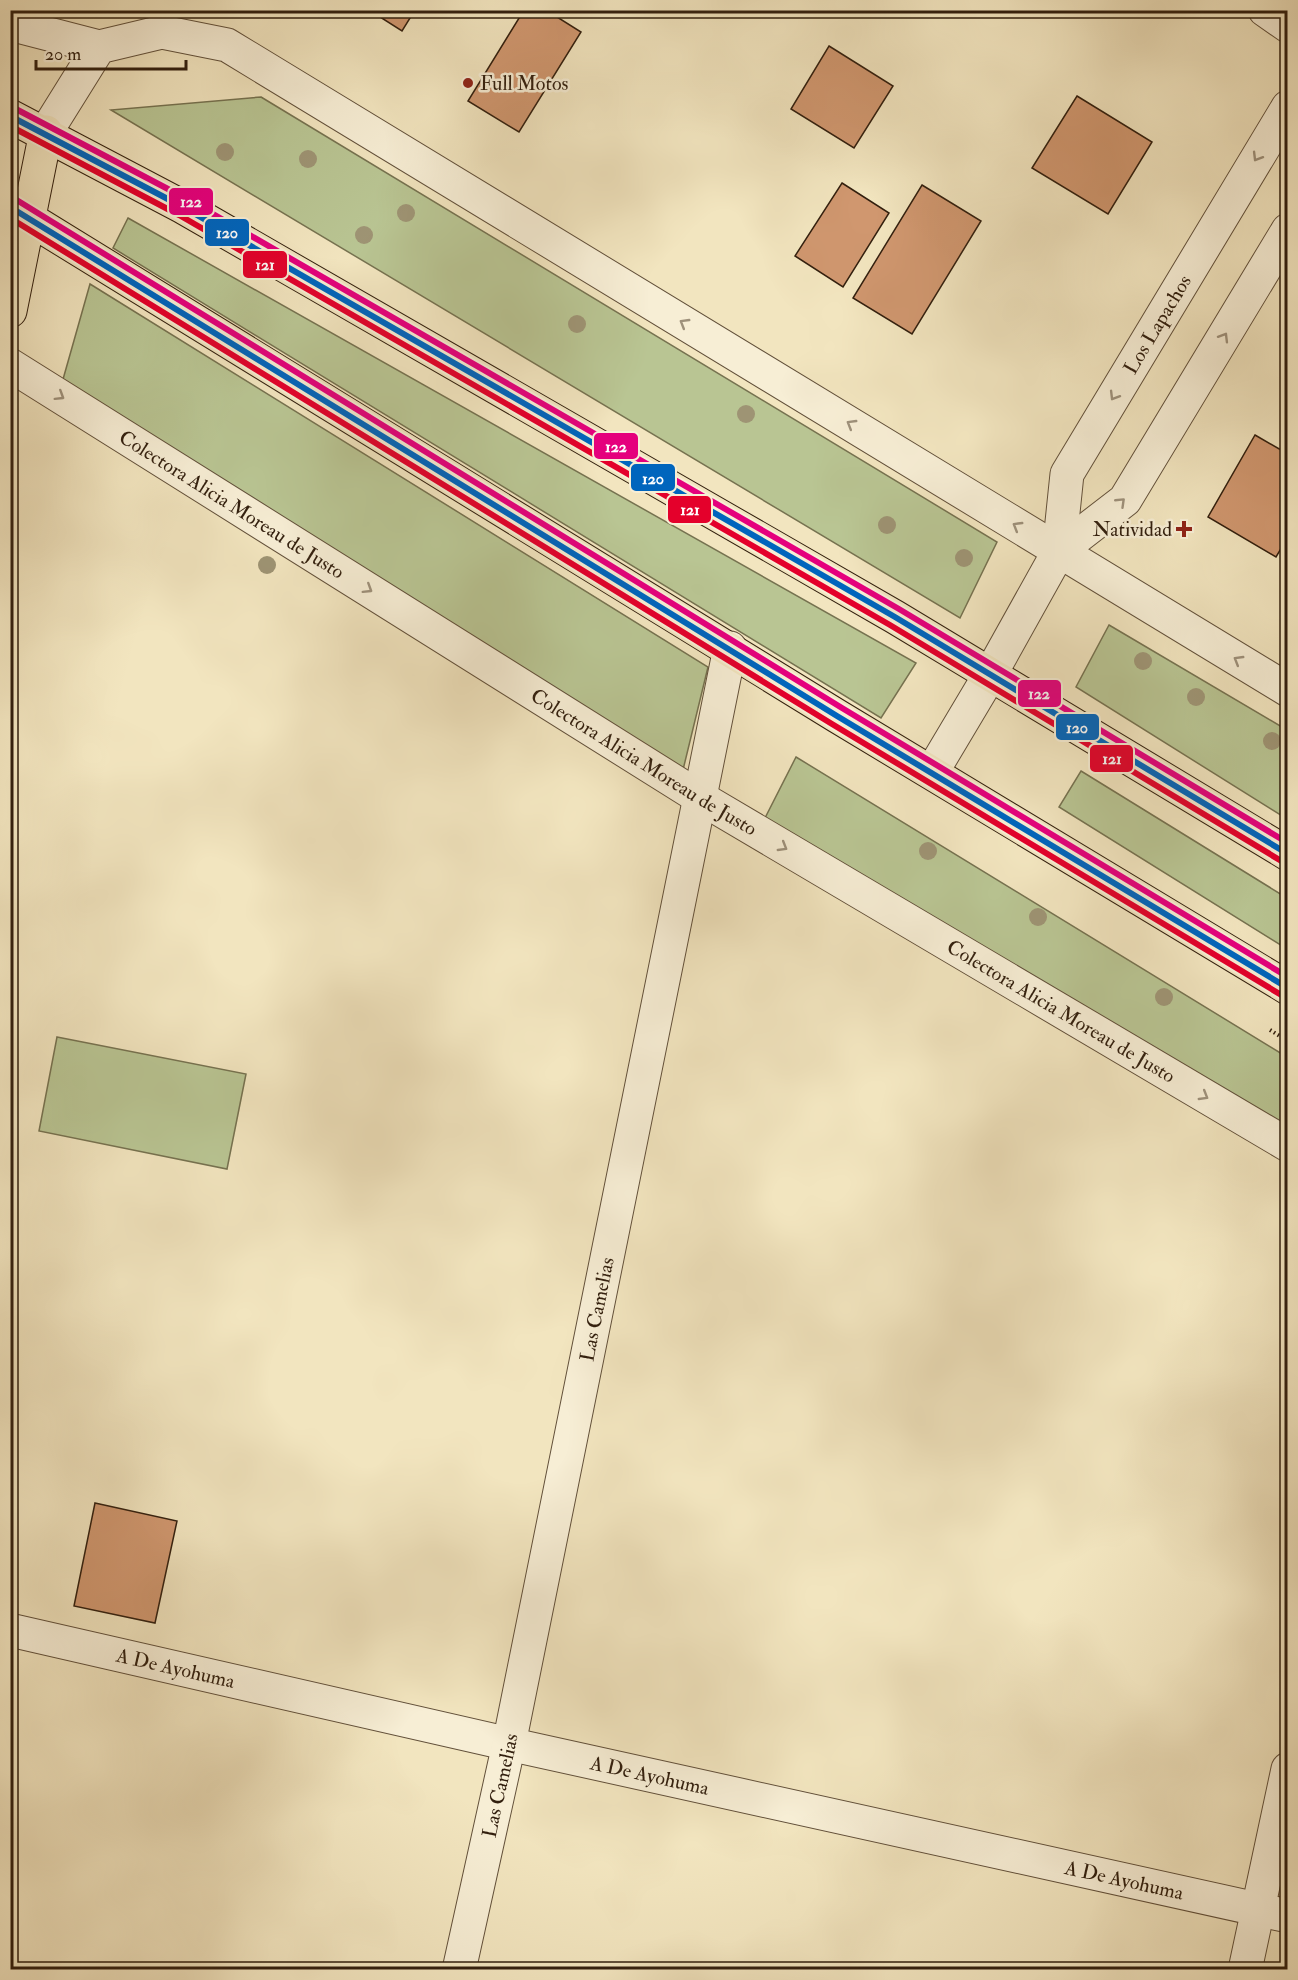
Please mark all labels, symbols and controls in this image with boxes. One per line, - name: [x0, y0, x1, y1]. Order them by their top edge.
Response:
- scale bar: [36, 33, 186, 71]
- text: 20 m: [45, 43, 81, 66]
- place label: Full Motos: [480, 71, 569, 96]
- marker: Full Motos: [461, 76, 475, 90]
- one-way arrow: [1253, 151, 1265, 161]
- line badge: 122: [168, 187, 214, 216]
- text: 122: [180, 192, 202, 212]
- line badge: 120: [204, 218, 250, 247]
- text: 120: [216, 223, 238, 243]
- line badge: 121: [242, 250, 288, 279]
- text: 121: [255, 255, 275, 275]
- street label: Los Lapachos: [1118, 270, 1197, 379]
- one-way arrow: [680, 319, 690, 331]
- one-way arrow: [1216, 333, 1228, 343]
- one-way arrow: [53, 389, 64, 400]
- one-way arrow: [1109, 390, 1121, 401]
- one-way arrow: [847, 420, 857, 432]
- street label: Colectora Alicia Moreau de Justo: [115, 424, 349, 584]
- line badge: 122: [593, 432, 639, 460]
- text: 122: [605, 437, 627, 457]
- line badge: 120: [630, 463, 676, 492]
- text: 120: [642, 469, 664, 489]
- line badge: 121: [667, 495, 712, 524]
- one-way arrow: [1114, 498, 1125, 509]
- text: 121: [680, 500, 700, 520]
- place label: Natividad: [1093, 517, 1172, 542]
- one-way arrow: [1013, 521, 1023, 533]
- marker: Natividad: [1177, 522, 1191, 536]
- one-way arrow: [361, 581, 372, 592]
- one-way arrow: [1234, 656, 1244, 667]
- line badge: 122: [1017, 679, 1062, 708]
- street label: Colectora Alicia Moreau de Justo: [526, 682, 762, 841]
- text: 122: [1028, 684, 1050, 704]
- line badge: 120: [1055, 713, 1100, 741]
- text: 120: [1066, 718, 1088, 738]
- line badge: 121: [1089, 744, 1134, 773]
- text: 121: [1102, 749, 1122, 769]
- one-way arrow: [777, 839, 787, 851]
- street label: Colectora Alicia Moreau de Justo: [942, 934, 1180, 1088]
- one-way arrow: [1198, 1088, 1208, 1100]
- street label: Las Camelias: [574, 1255, 619, 1364]
- street label: A De Ayohuma: [113, 1642, 238, 1694]
- street label: Las Camelias: [476, 1731, 523, 1840]
- street label: A De Ayohuma: [587, 1750, 712, 1800]
- street label: A De Ayohuma: [1062, 1854, 1187, 1905]

